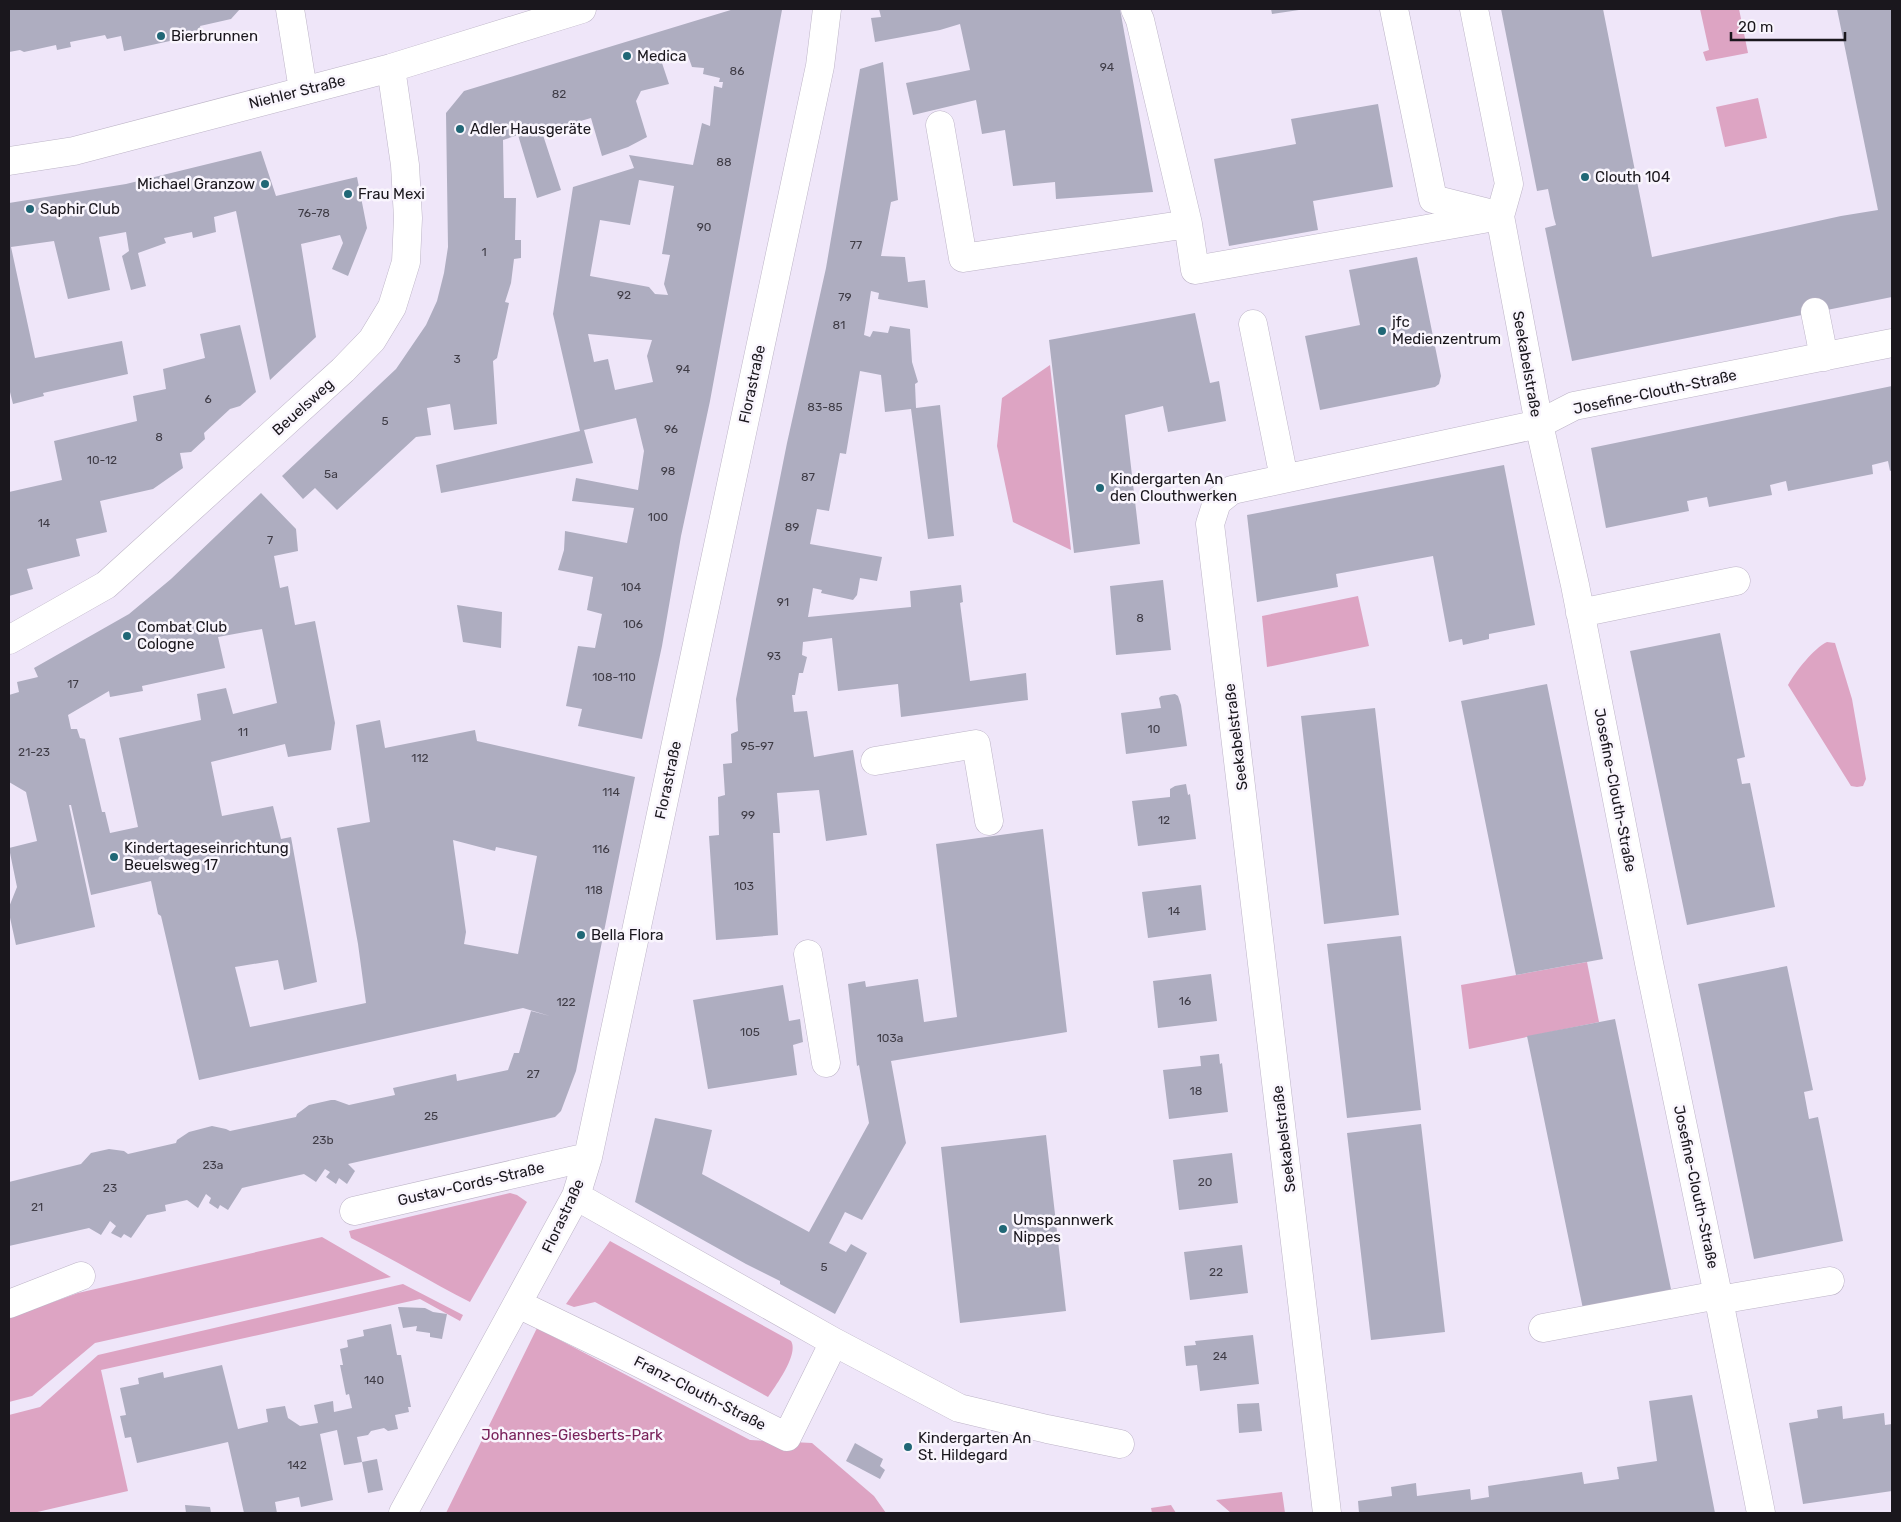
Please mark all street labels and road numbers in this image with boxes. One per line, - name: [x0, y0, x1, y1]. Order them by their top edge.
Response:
- street label: Niehler Straße: [247, 71, 347, 113]
- street label: Seekabelstraße: [1509, 309, 1545, 419]
- street label: Florastraße: [735, 343, 769, 425]
- street label: Josefine-Clouth-Straße: [1572, 366, 1738, 418]
- street label: Beuelsweg: [269, 375, 337, 439]
- street label: Seekabelstraße: [1221, 683, 1251, 791]
- street label: Josefine-Clouth-Straße: [1590, 706, 1640, 874]
- street label: Florastraße: [651, 739, 685, 821]
- street label: Seekabelstraße: [1269, 1085, 1299, 1193]
- street label: Josefine-Clouth-Straße: [1670, 1104, 1722, 1270]
- street label: Gustav-Cords-Straße: [396, 1158, 546, 1210]
- street label: Florastraße: [538, 1176, 588, 1256]
- street label: Franz-Clouth-Straße: [631, 1352, 769, 1434]

